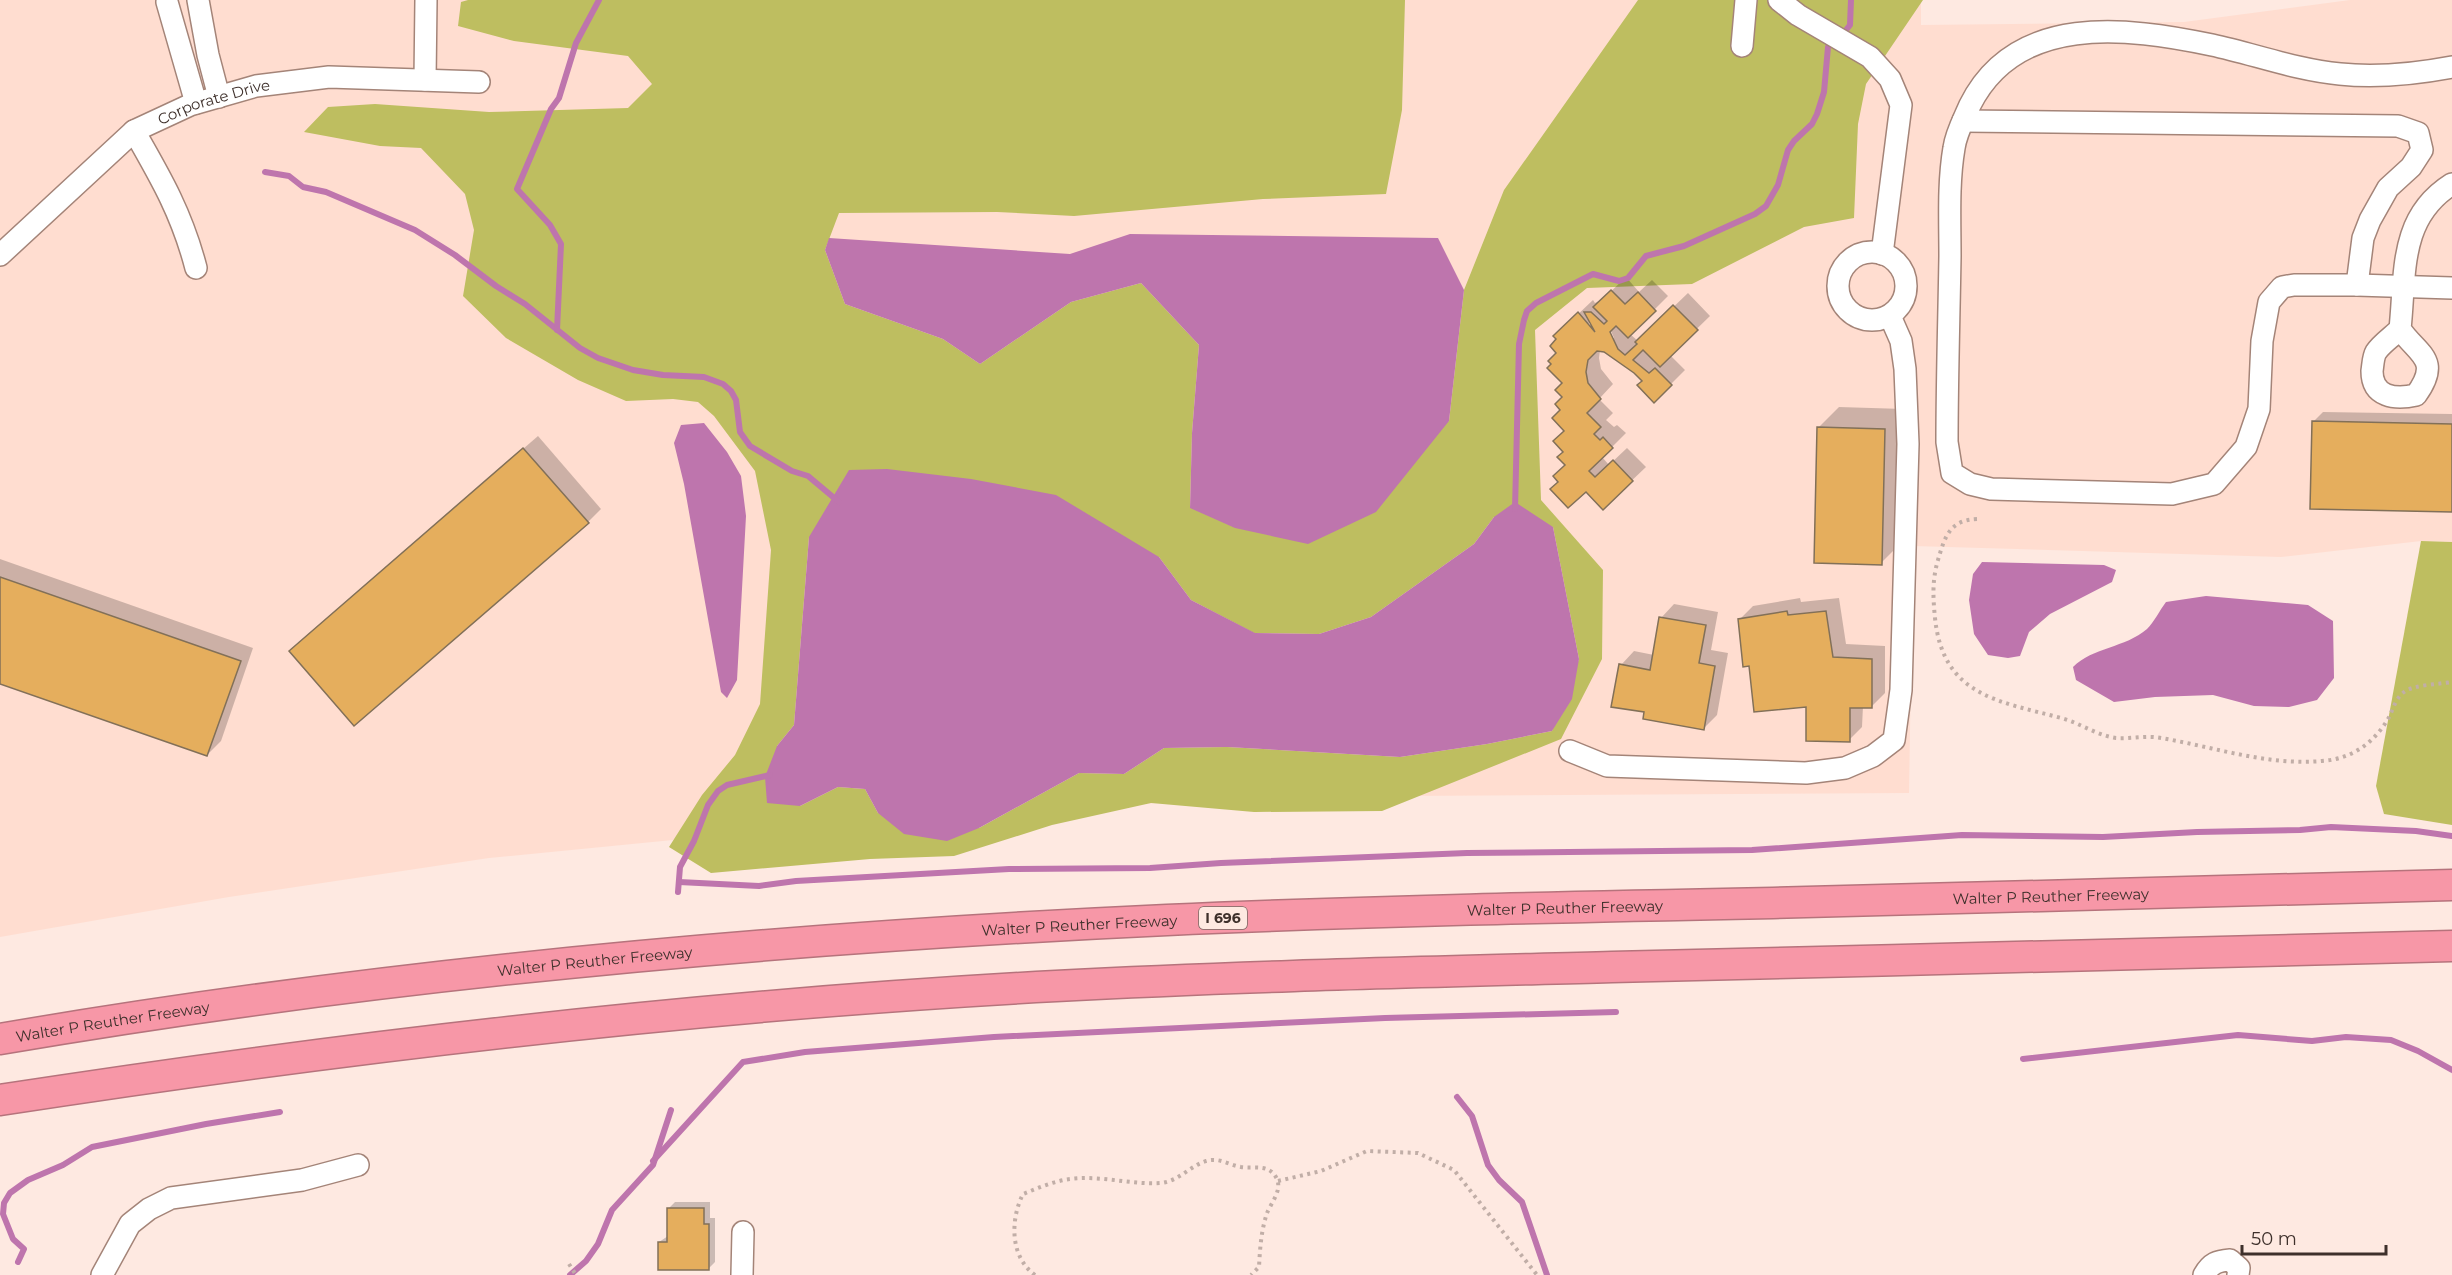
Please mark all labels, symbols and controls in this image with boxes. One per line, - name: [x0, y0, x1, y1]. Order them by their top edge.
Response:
- street label: Corporate Drive: [154, 75, 271, 128]
- street label: Walter P Reuther Freeway: [1952, 884, 2150, 908]
- street label: Walter P Reuther Freeway: [1467, 896, 1664, 919]
- road number: I 696: [1199, 907, 1247, 929]
- street label: Walter P Reuther Freeway: [981, 910, 1179, 939]
- street label: Walter P Reuther Freeway: [496, 942, 694, 980]
- street label: Walter P Reuther Freeway: [14, 997, 212, 1046]
- scale bar: [2242, 1218, 2386, 1256]
- text: 50 m: [2251, 1228, 2297, 1250]

